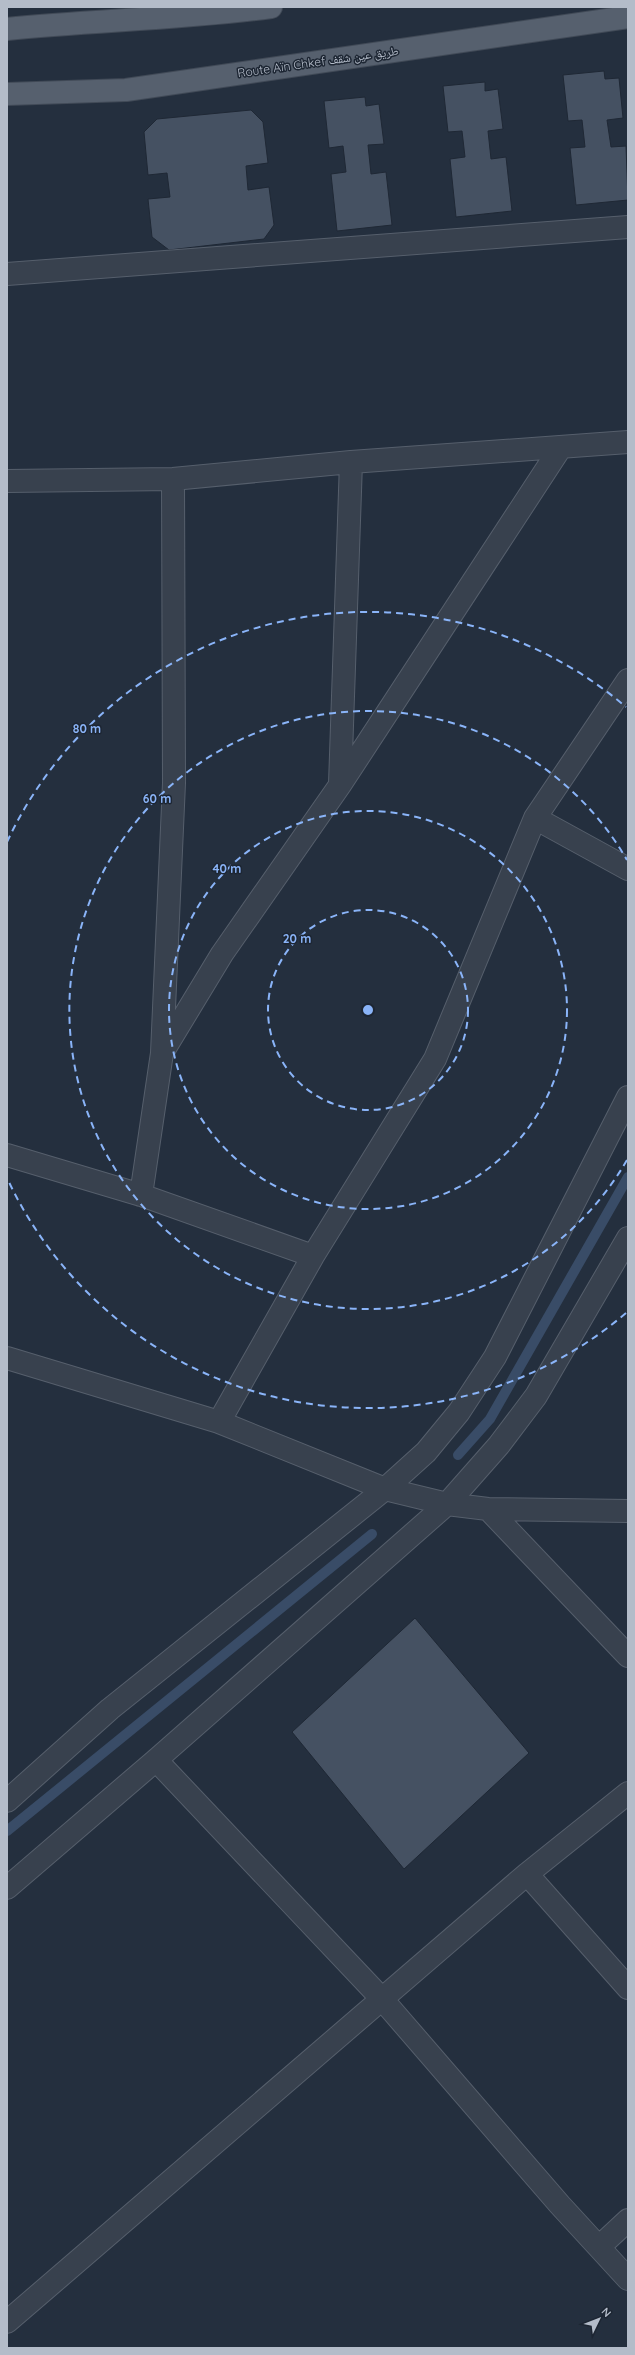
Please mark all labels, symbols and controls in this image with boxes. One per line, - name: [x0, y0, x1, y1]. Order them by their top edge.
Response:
- street label: Route Aïn Chkef طريق عين شقف: [236, 43, 400, 80]
- text: 80 m: [73, 721, 101, 736]
- text: 60 m: [143, 791, 171, 806]
- text: 40 m: [213, 861, 241, 876]
- text: 20 m: [283, 931, 311, 946]
- centre of rings: [361, 1003, 375, 1017]
- north arrow: [579, 2299, 619, 2339]
- text: N: [598, 2304, 614, 2320]

